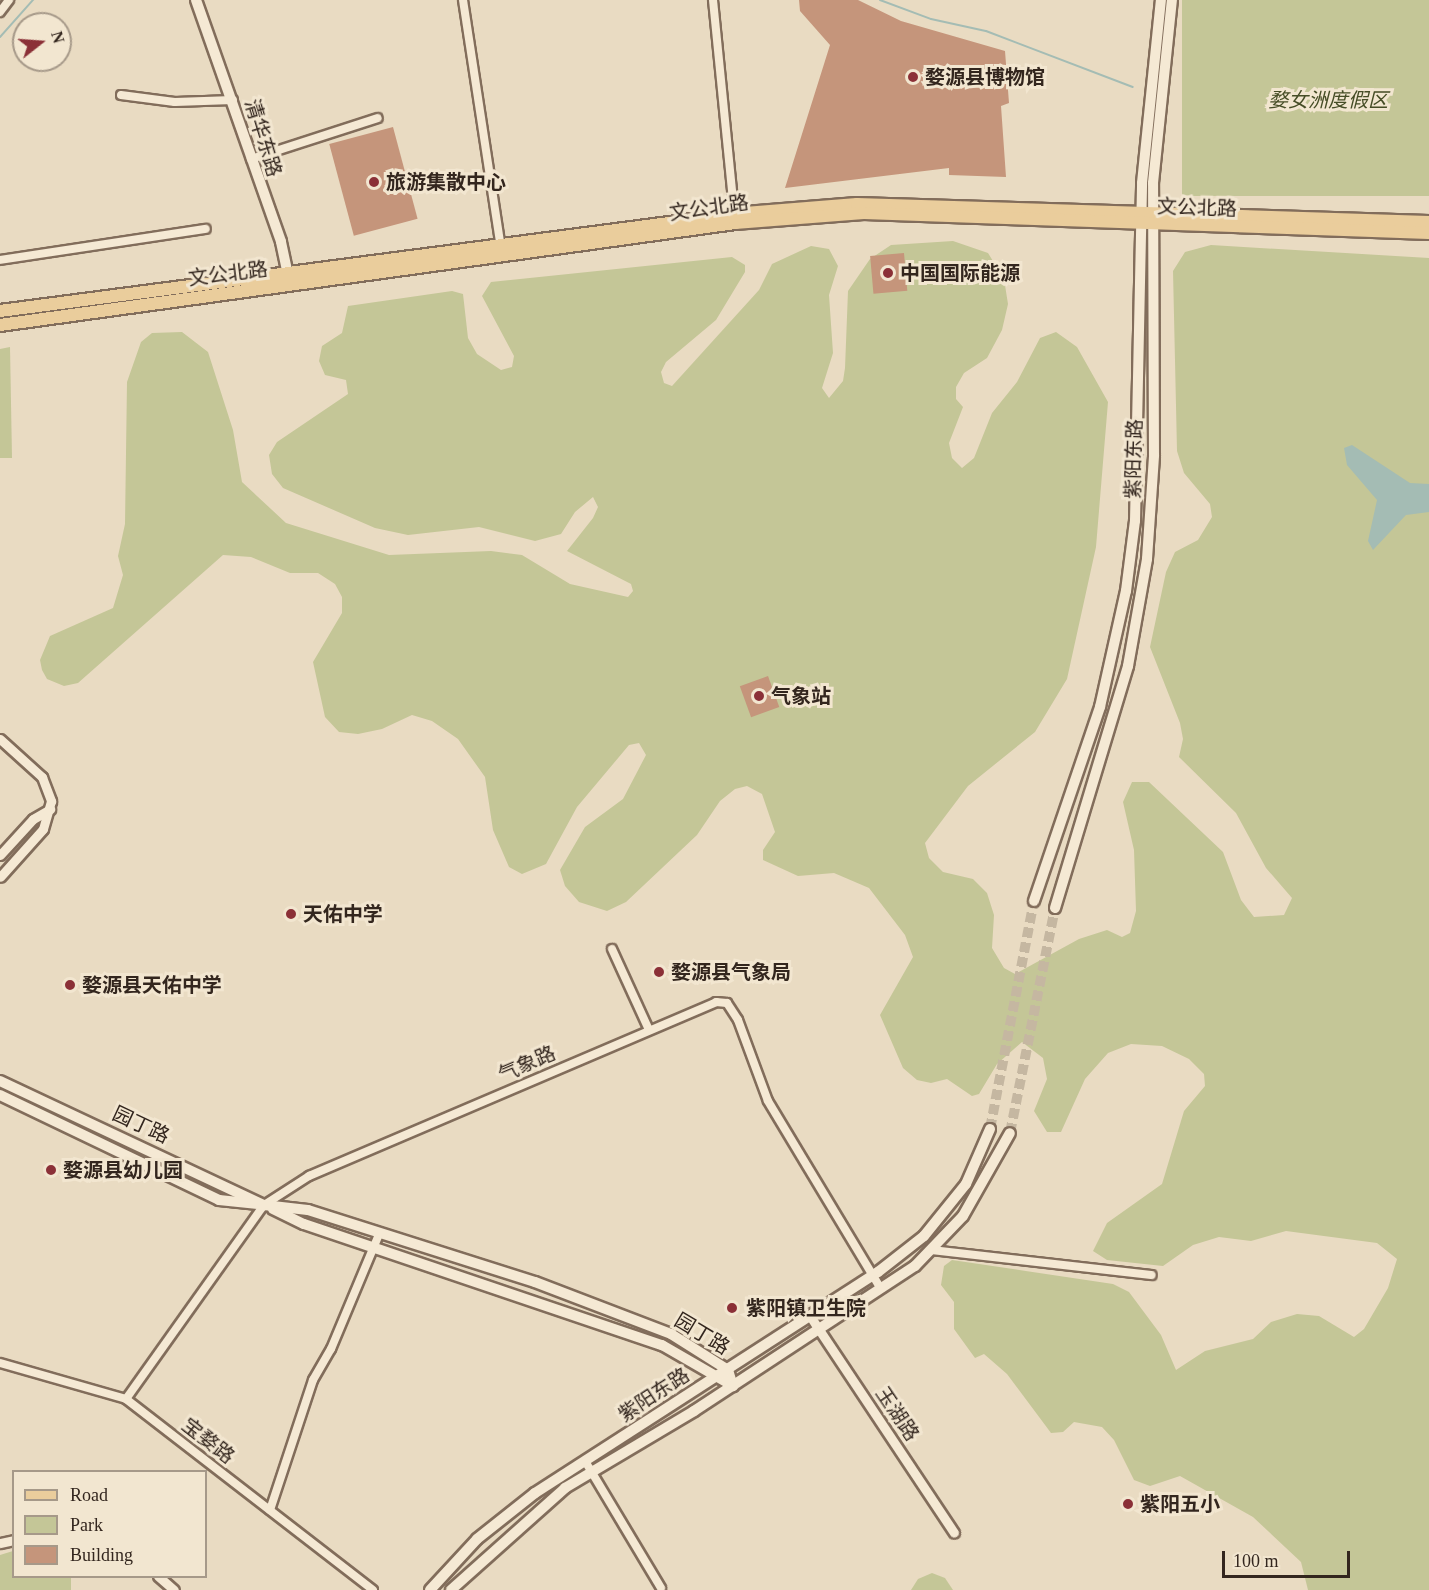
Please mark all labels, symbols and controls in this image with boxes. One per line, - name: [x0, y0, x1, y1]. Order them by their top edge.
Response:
- north arrow: [12, 12, 72, 72]
- text: N: [48, 29, 68, 45]
- place label: 婺源县博物馆: [925, 65, 1045, 89]
- marker: 婺源县博物馆: [906, 70, 920, 84]
- park label: 婺女洲度假区: [1268, 88, 1388, 112]
- street label: 清华东路: [240, 96, 286, 180]
- place label: 旅游集散中心: [386, 170, 506, 194]
- marker: 旅游集散中心: [367, 175, 381, 189]
- street label: 文公北路: [668, 191, 750, 225]
- street label: 文公北路: [1157, 195, 1237, 221]
- street label: 文公北路: [187, 257, 269, 291]
- place label: 中国国际能源: [900, 261, 1020, 285]
- marker: 中国国际能源: [881, 266, 895, 280]
- street label: 紫阳东路: [1121, 419, 1147, 499]
- place label: 气象站: [771, 684, 831, 708]
- marker: 气象站: [752, 689, 766, 703]
- place label: 天佑中学: [303, 902, 383, 926]
- marker: 天佑中学: [284, 907, 298, 921]
- place label: 婺源县气象局: [671, 960, 791, 984]
- marker: 婺源县气象局: [652, 965, 666, 979]
- place label: 婺源县天佑中学: [82, 973, 222, 997]
- marker: 婺源县天佑中学: [63, 978, 77, 992]
- street label: 气象路: [495, 1041, 559, 1087]
- street label: 园丁路: [109, 1101, 173, 1149]
- place label: 婺源县幼儿园: [63, 1158, 183, 1182]
- marker: 婺源县幼儿园: [44, 1163, 58, 1177]
- place label: 紫阳镇卫生院: [746, 1296, 866, 1320]
- marker: 紫阳镇卫生院: [723, 1299, 741, 1317]
- street label: 园丁路: [670, 1308, 734, 1360]
- street label: 紫阳东路: [614, 1363, 694, 1427]
- street label: 玉湖路: [870, 1382, 924, 1446]
- street label: 宝婺路: [177, 1413, 239, 1469]
- legend: [12, 1470, 207, 1578]
- text: Road: [70, 1485, 108, 1505]
- place label: 紫阳五小: [1140, 1492, 1220, 1516]
- marker: 紫阳五小: [1121, 1497, 1135, 1511]
- text: Park: [70, 1515, 103, 1535]
- scale bar: [1225, 1539, 1352, 1577]
- text: Building: [70, 1545, 133, 1565]
- text: 100 m: [1233, 1551, 1279, 1571]

